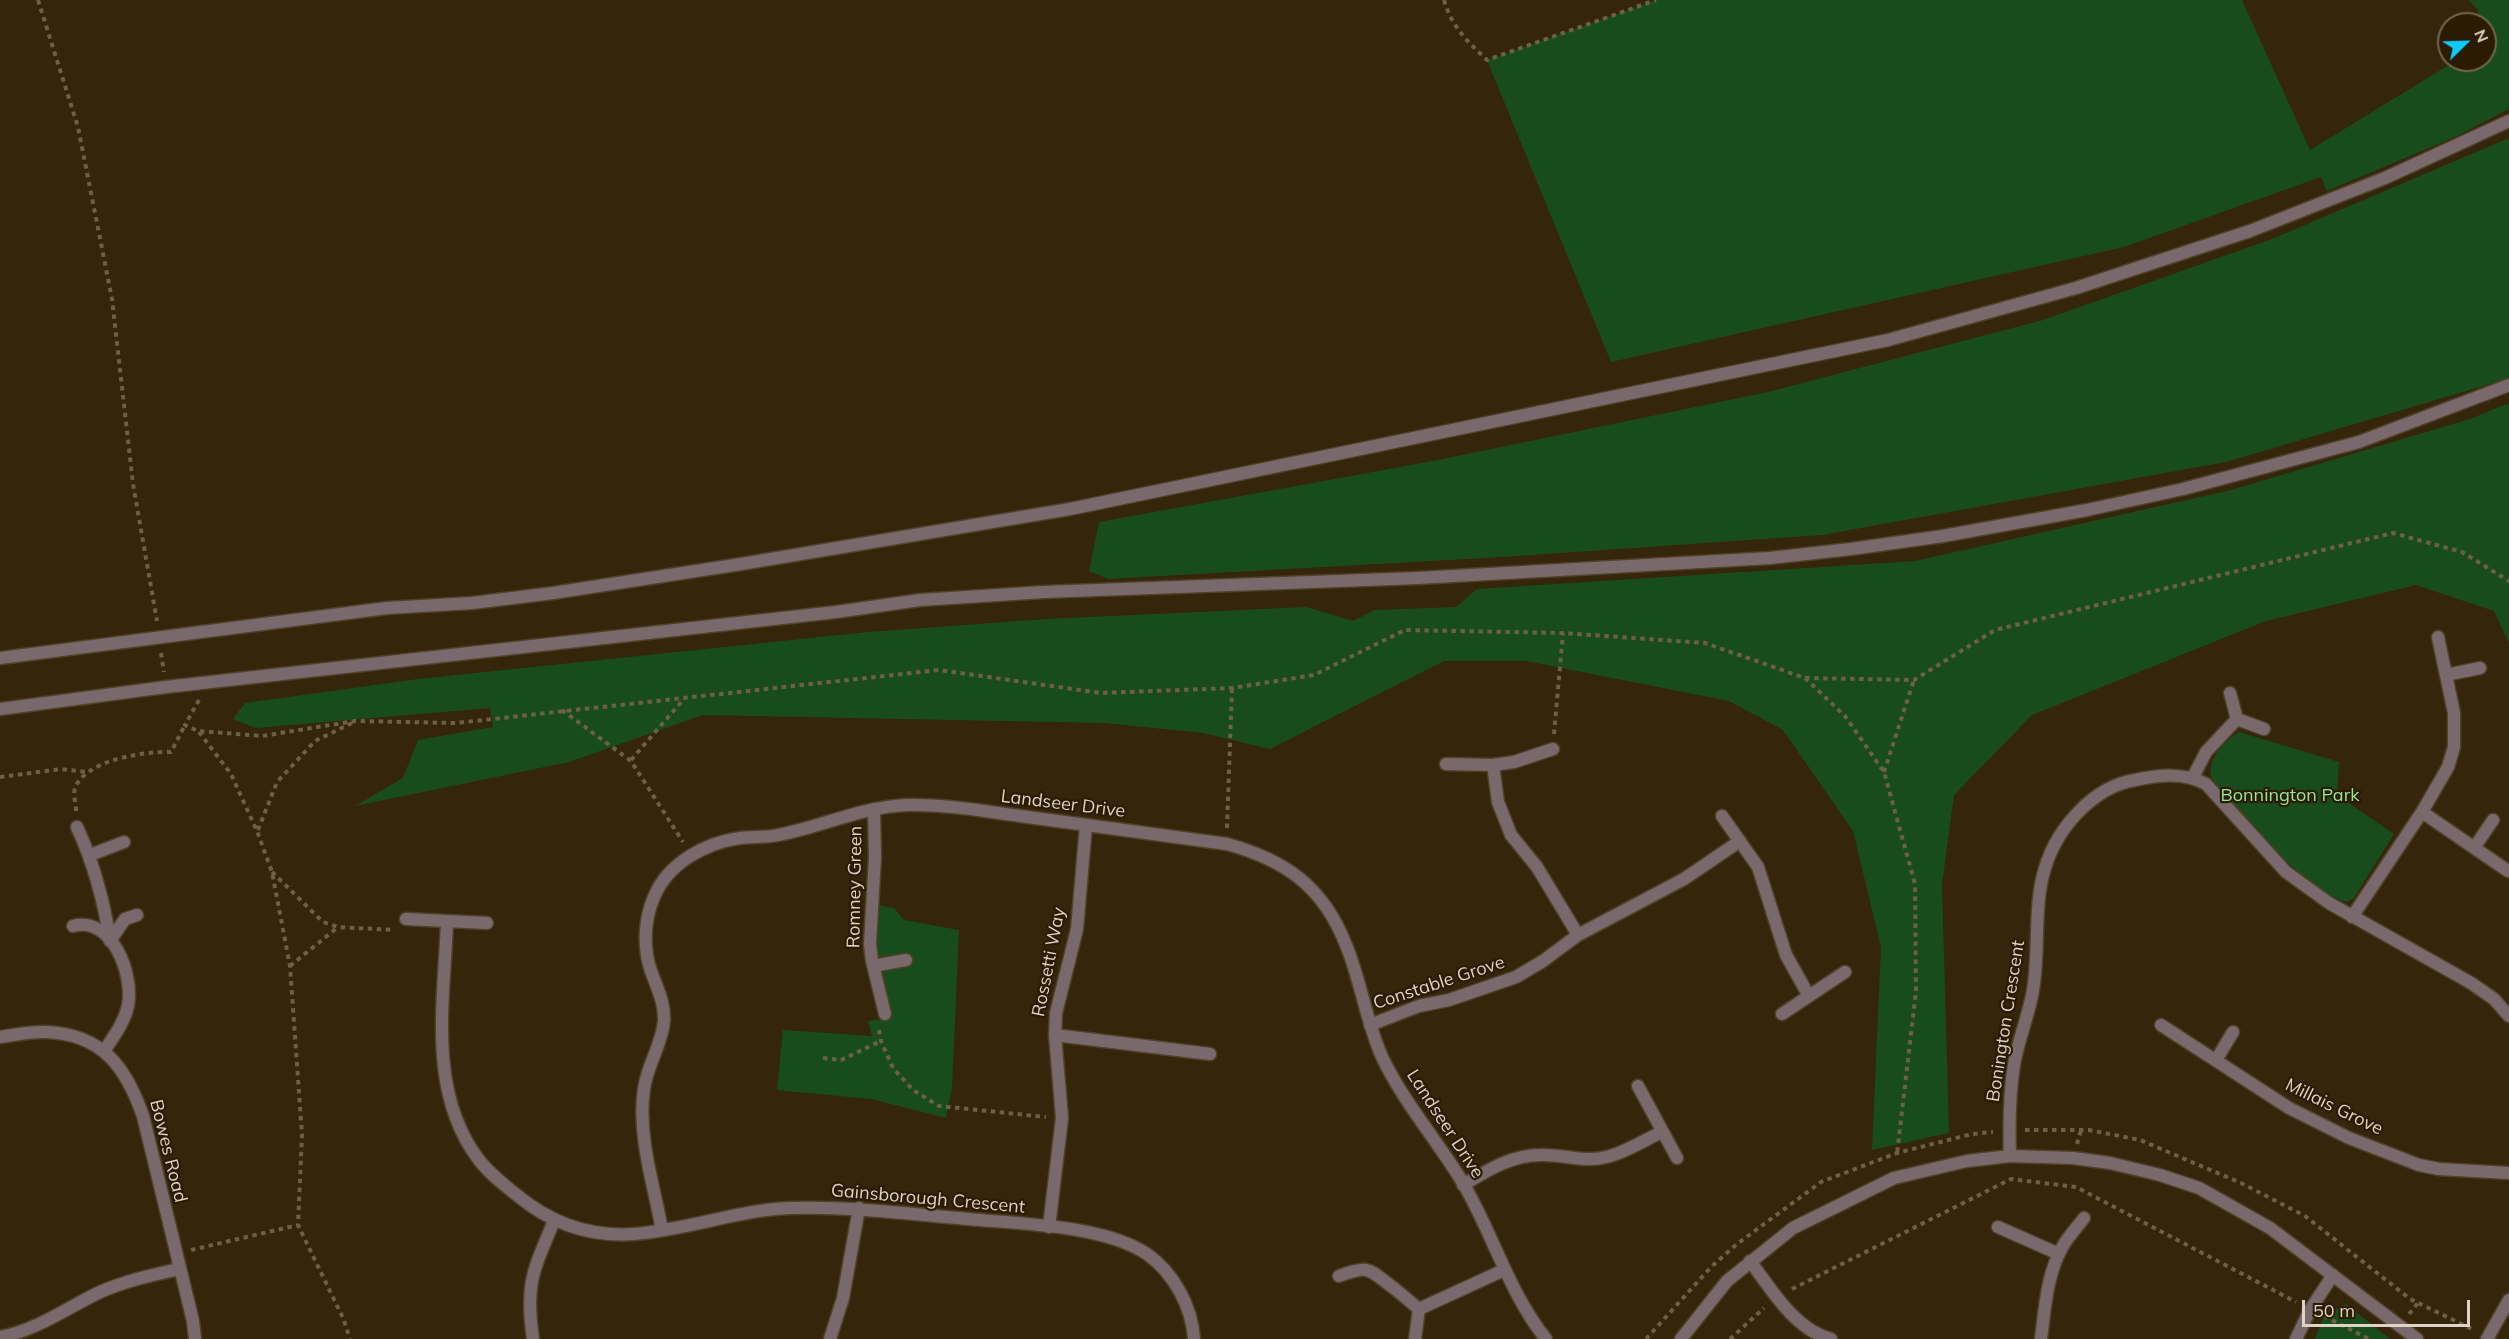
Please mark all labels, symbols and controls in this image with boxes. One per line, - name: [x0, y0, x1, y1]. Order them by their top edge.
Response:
- north arrow: [2437, 12, 2497, 72]
- text: N: [2470, 26, 2493, 45]
- park label: Bonnington Park: [2221, 785, 2359, 807]
- street label: Landseer Drive: [1000, 786, 1126, 822]
- street label: Romney Green: [843, 826, 867, 948]
- street label: Rossetti Way: [1028, 906, 1070, 1018]
- street label: Bonington Crescent: [1983, 939, 2029, 1103]
- street label: Constable Grove: [1371, 952, 1507, 1014]
- street label: Landseer Drive: [1402, 1066, 1488, 1182]
- street label: Millais Grove: [2282, 1074, 2386, 1140]
- street label: Bowes Road: [145, 1097, 191, 1205]
- street label: Gainsborough Crescent: [830, 1180, 1026, 1218]
- scale bar: [2305, 1288, 2473, 1326]
- text: 50 m: [2313, 1299, 2355, 1322]

